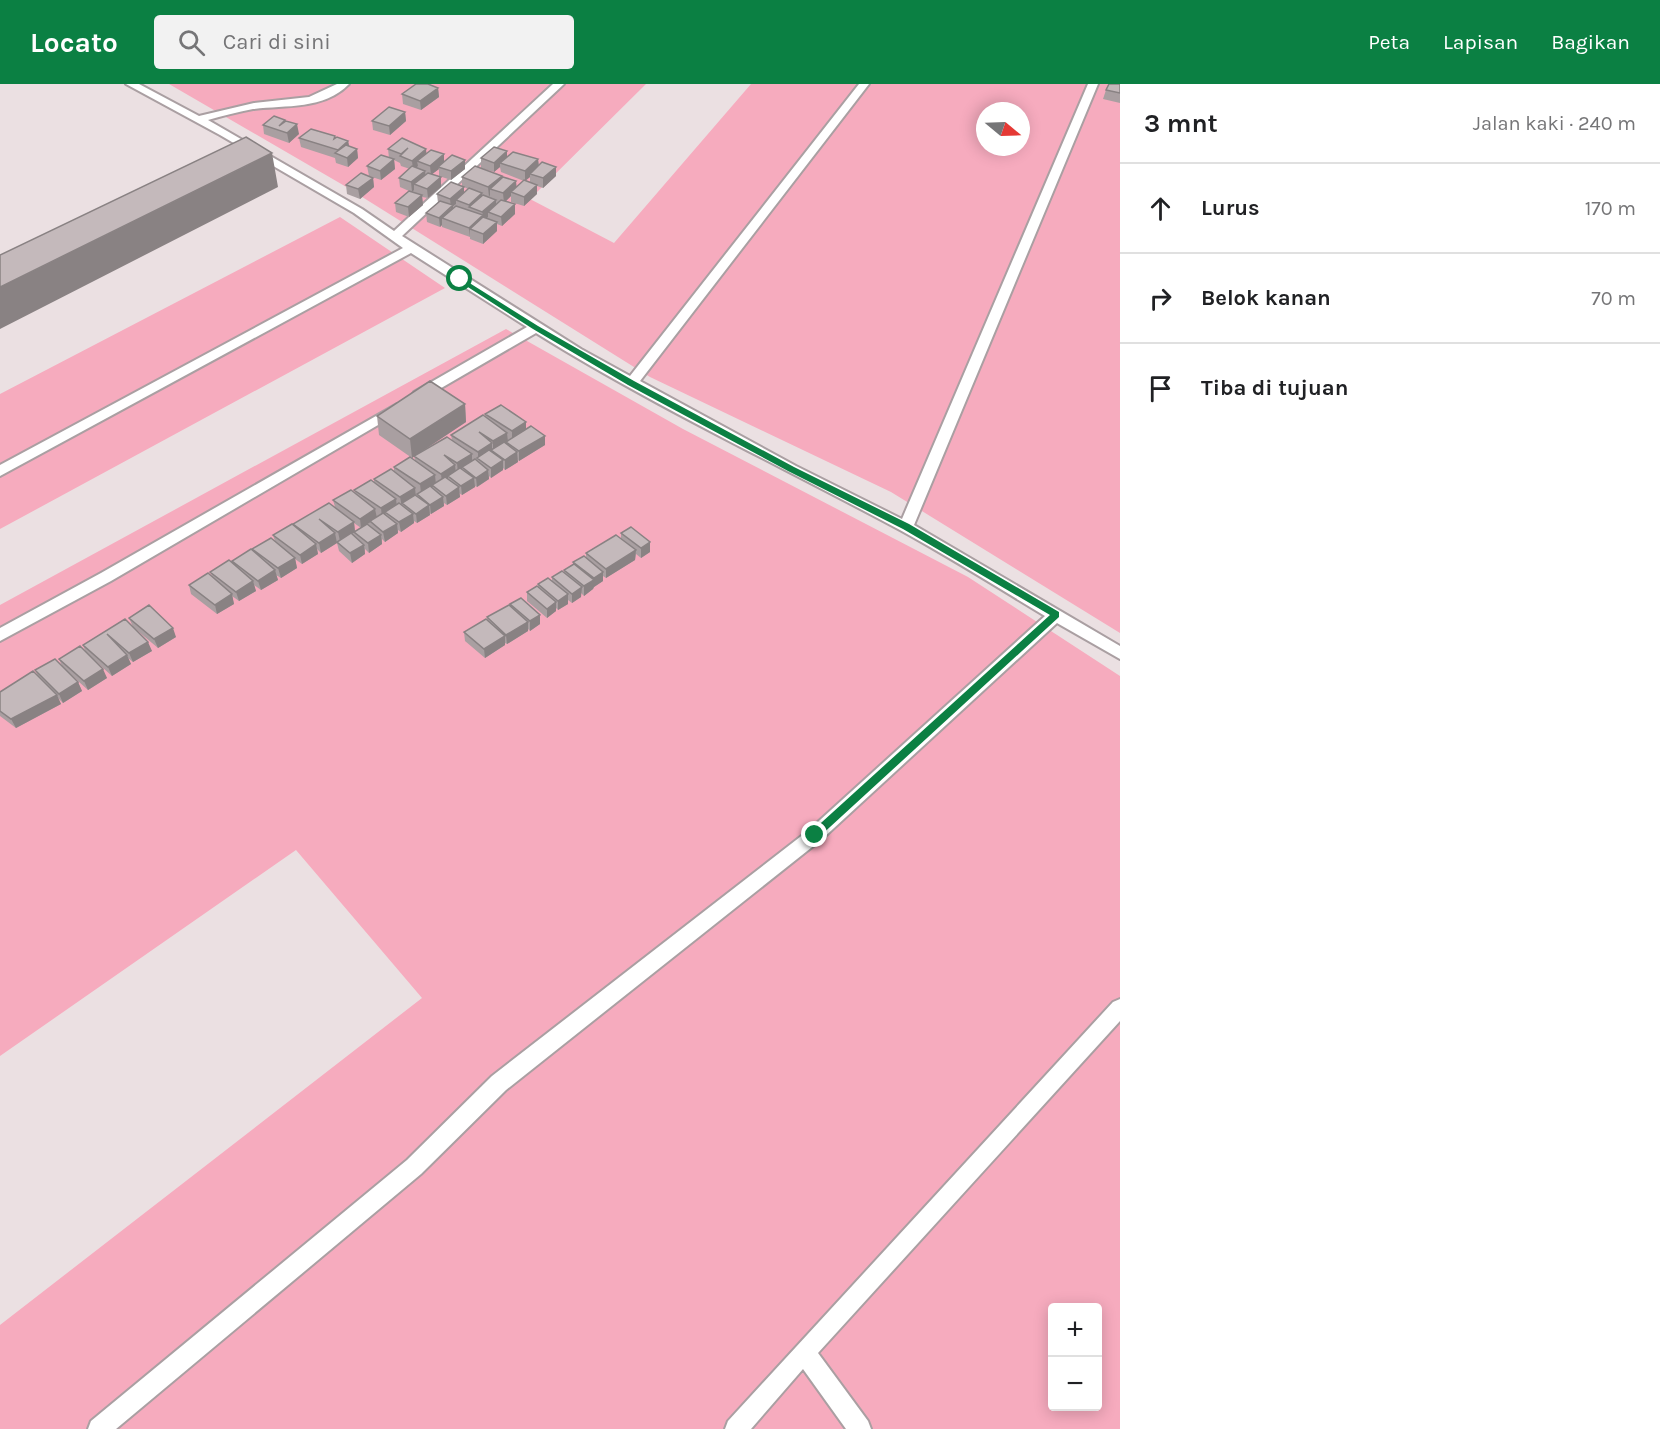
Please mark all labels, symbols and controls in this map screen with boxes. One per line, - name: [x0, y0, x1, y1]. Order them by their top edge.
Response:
- search box: [154, 15, 574, 69]
- text: Locato: [30, 26, 118, 59]
- icon: search: [175, 26, 208, 59]
- text: Cari di sini: [223, 29, 331, 55]
- text: Peta: [1368, 30, 1410, 54]
- text: Lapisan: [1443, 30, 1518, 54]
- text: Bagikan: [1551, 30, 1630, 54]
- north arrow: [976, 102, 1030, 156]
- text: 3 mnt: [1144, 108, 1218, 139]
- text: Jalan kaki · 240 m: [1473, 112, 1636, 135]
- icon: ahead: [1144, 192, 1177, 225]
- text: Lurus: [1201, 195, 1260, 221]
- text: 170 m: [1585, 197, 1636, 220]
- route start: [446, 265, 472, 291]
- icon: right: [1144, 282, 1177, 315]
- text: Belok kanan: [1201, 285, 1331, 311]
- text: 70 m: [1591, 287, 1636, 310]
- icon: arrive: [1144, 372, 1177, 405]
- text: Tiba di tujuan: [1201, 375, 1348, 401]
- route end: [801, 821, 827, 847]
- map controls: [1048, 1303, 1102, 1411]
- button: +: [1048, 1303, 1102, 1357]
- button: −: [1048, 1357, 1102, 1411]

